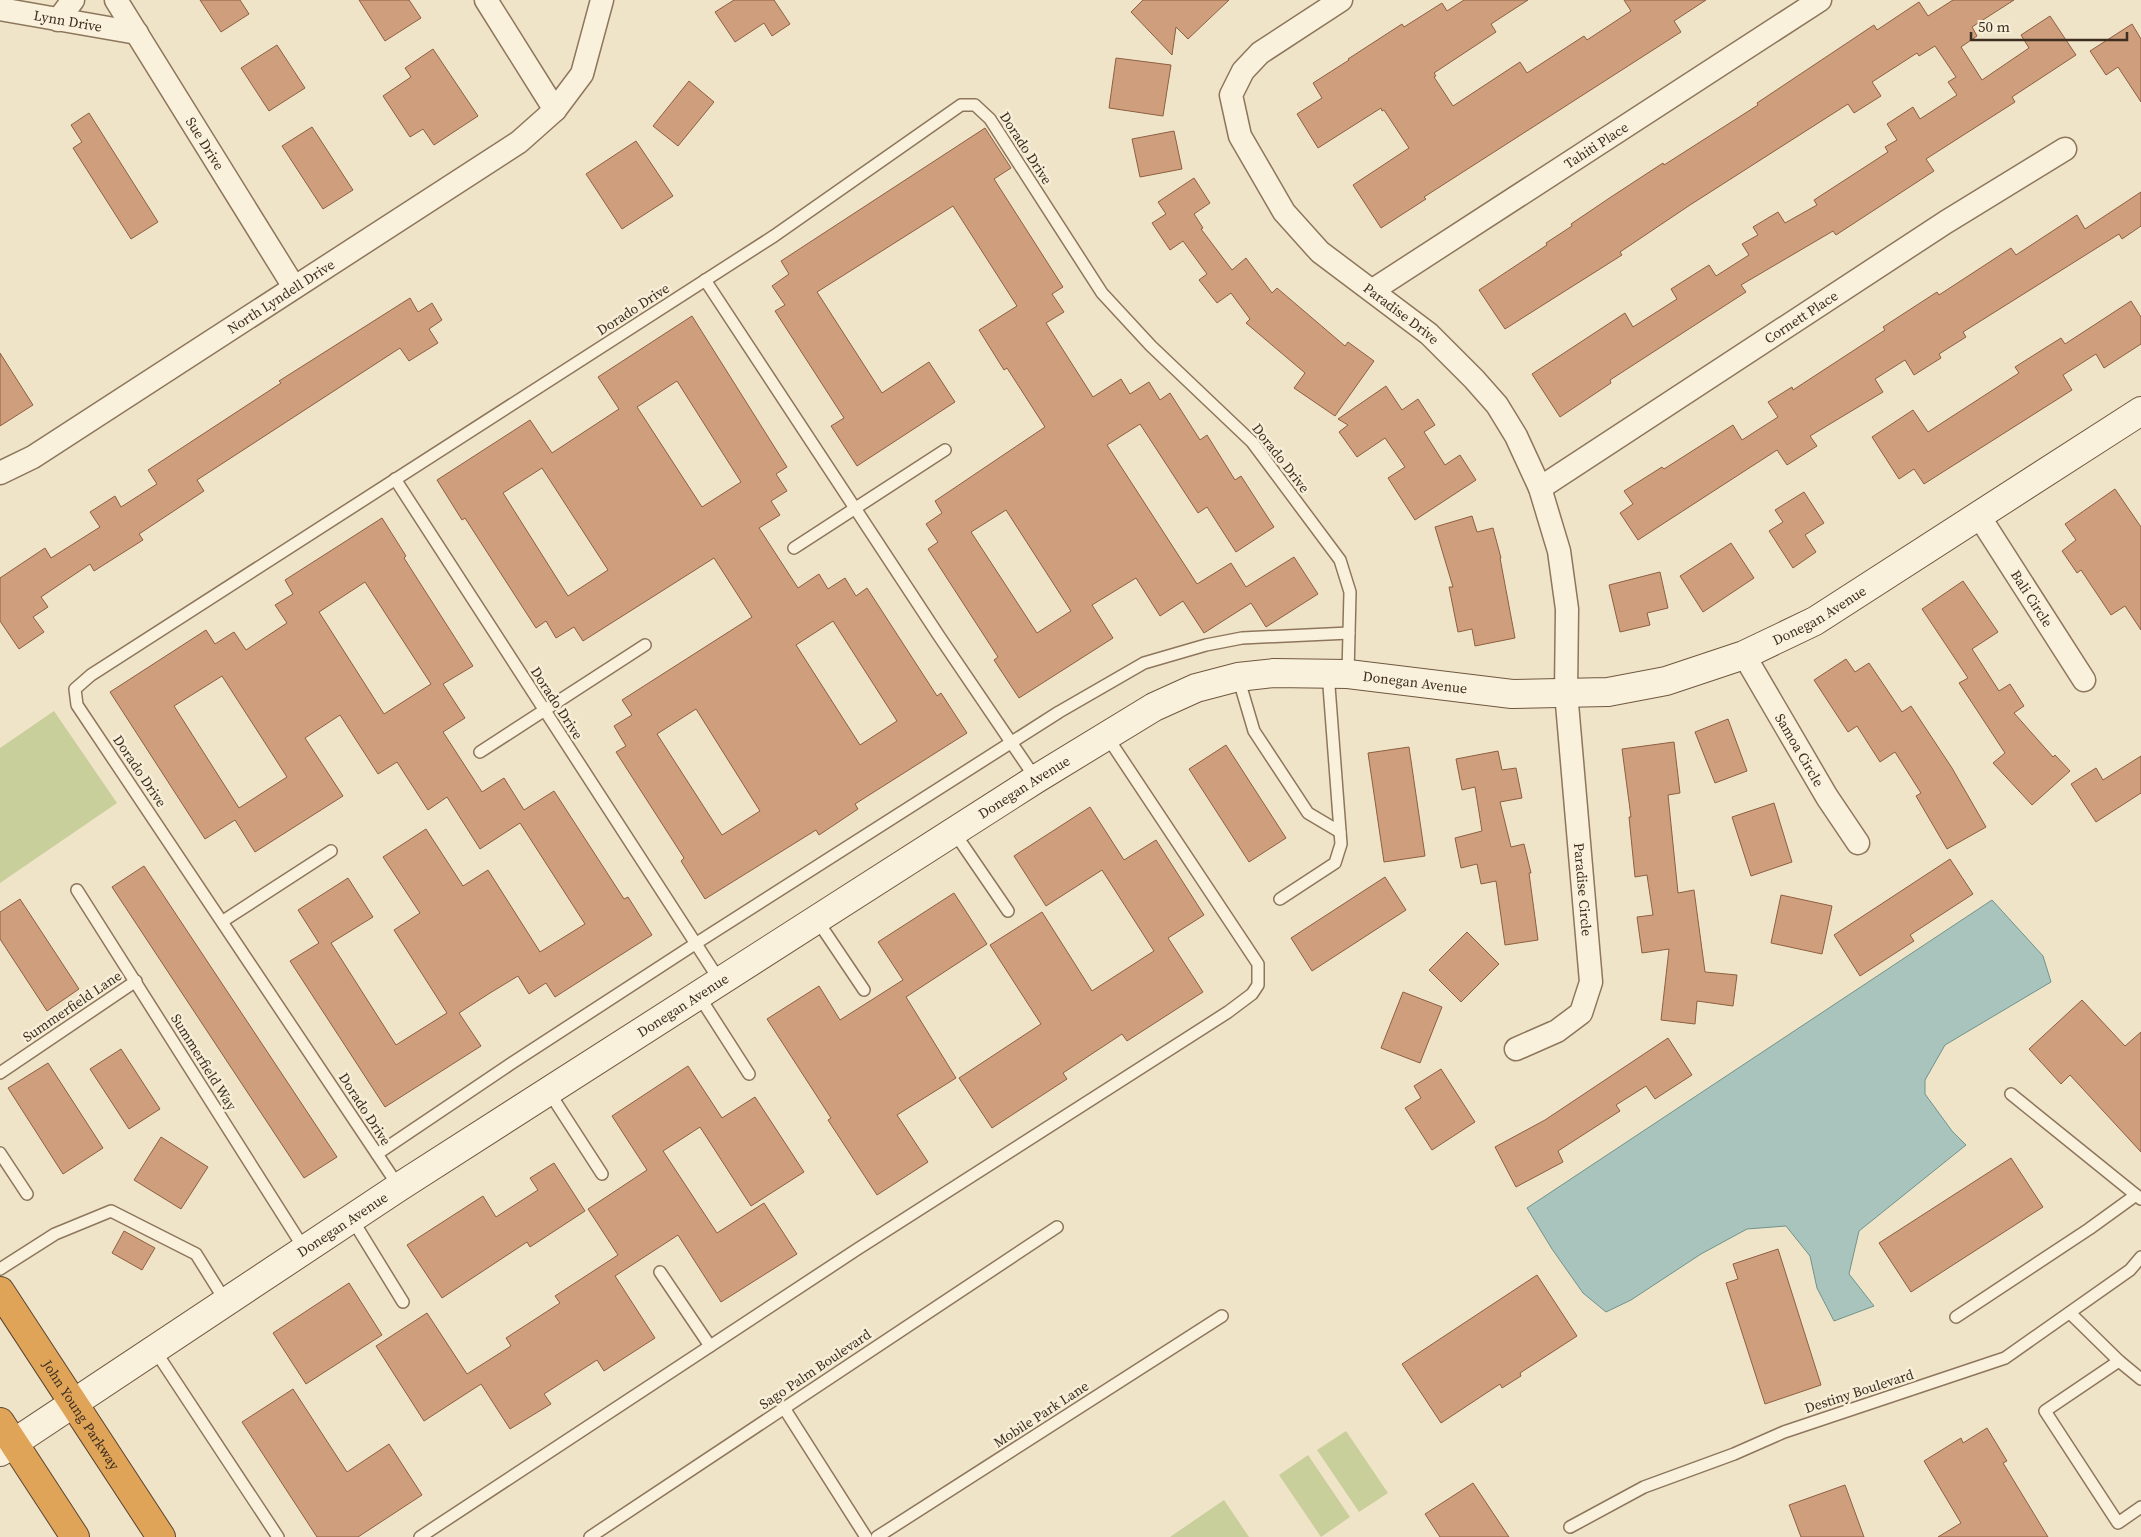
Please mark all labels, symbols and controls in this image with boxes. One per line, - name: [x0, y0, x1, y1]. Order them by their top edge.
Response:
- street label: Lynn Drive: [32, 5, 104, 37]
- scale bar: [1971, 10, 2127, 42]
- text: 50 m: [1978, 16, 2010, 37]
- street label: Dorado Drive: [995, 108, 1057, 188]
- street label: Sue Drive: [181, 113, 229, 174]
- street label: Tahiti Place: [1560, 117, 1632, 174]
- street label: North Lyndell Drive: [223, 254, 338, 339]
- street label: Dorado Drive: [593, 278, 673, 340]
- street label: Paradise Drive: [1359, 278, 1444, 349]
- street label: Cornett Place: [1760, 286, 1842, 348]
- street label: Dorado Drive: [1248, 419, 1314, 497]
- street label: Bali Circle: [2006, 566, 2058, 631]
- street label: Donegan Avenue: [1769, 581, 1870, 650]
- street label: Dorado Drive: [526, 663, 588, 743]
- street label: Donegan Avenue: [1362, 666, 1468, 698]
- street label: Samoa Circle: [1770, 710, 1829, 790]
- street label: Dorado Drive: [108, 731, 172, 811]
- street label: Donegan Avenue: [974, 751, 1074, 824]
- street label: Paradise Circle: [1569, 842, 1597, 937]
- street label: Summerfield Lane: [19, 965, 125, 1047]
- street label: Donegan Avenue: [633, 968, 732, 1042]
- street label: Summerfield Way: [166, 1010, 242, 1115]
- street label: Dorado Drive: [334, 1069, 396, 1149]
- street label: Donegan Avenue: [293, 1187, 392, 1262]
- street label: Sago Palm Boulevard: [755, 1324, 875, 1414]
- street label: John Young Parkway: [37, 1355, 125, 1475]
- street label: Destiny Boulevard: [1802, 1364, 1916, 1418]
- street label: Mobile Park Lane: [990, 1376, 1092, 1452]

